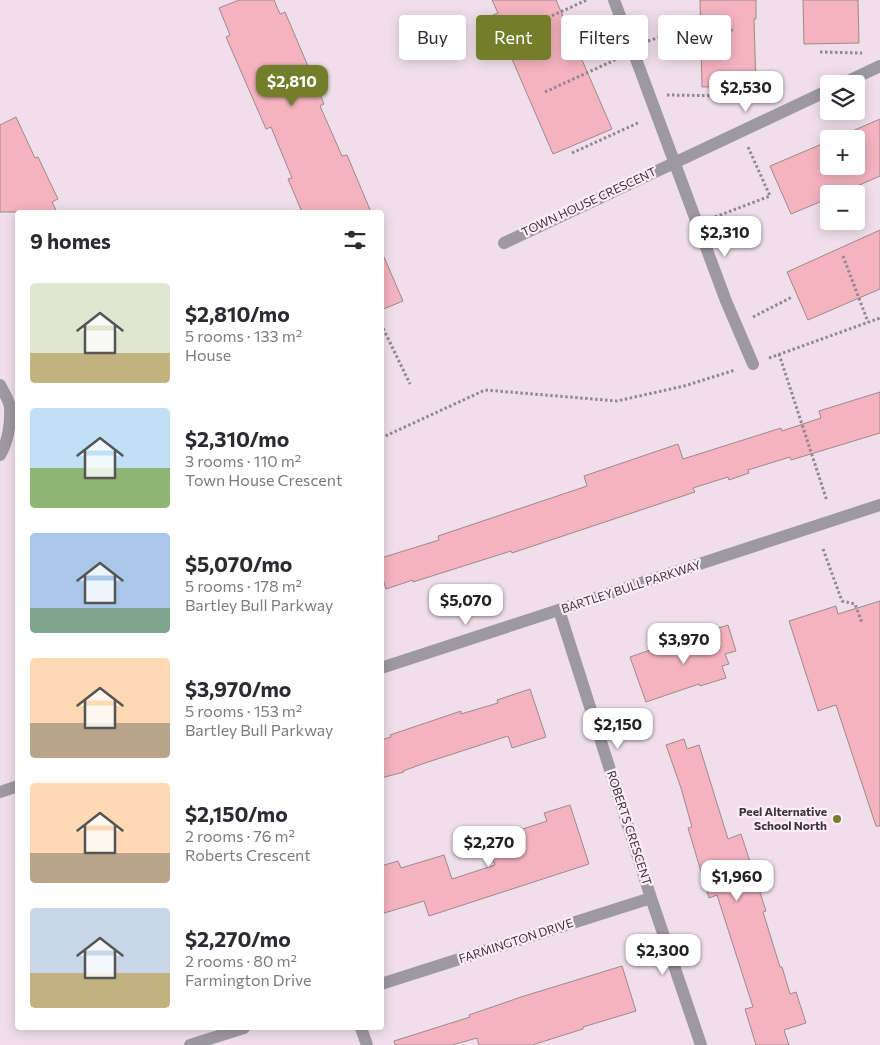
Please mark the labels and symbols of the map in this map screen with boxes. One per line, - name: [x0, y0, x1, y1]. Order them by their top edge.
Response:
- pin: $2,810: [251, 64, 333, 107]
- pin: $2,530: [705, 70, 787, 113]
- street label: TOWN HOUSE CRESCENT: [519, 164, 658, 238]
- pin: $2,310: [684, 216, 766, 258]
- street label: BARTLEY BULL PARKWAY: [559, 557, 702, 615]
- pin: $5,070: [425, 584, 507, 626]
- pin: $3,970: [643, 622, 725, 665]
- pin: $2,150: [577, 708, 659, 750]
- street label: ROBERTS CRESCENT: [605, 769, 655, 887]
- place label: Peel Alternative School North: [739, 804, 827, 832]
- marker: Peel Alternative School North: [831, 813, 843, 825]
- pin: $2,270: [448, 826, 530, 868]
- pin: $1,960: [696, 860, 778, 902]
- street label: FARMINGTON DRIVE: [457, 915, 575, 965]
- pin: $2,300: [622, 934, 704, 976]

